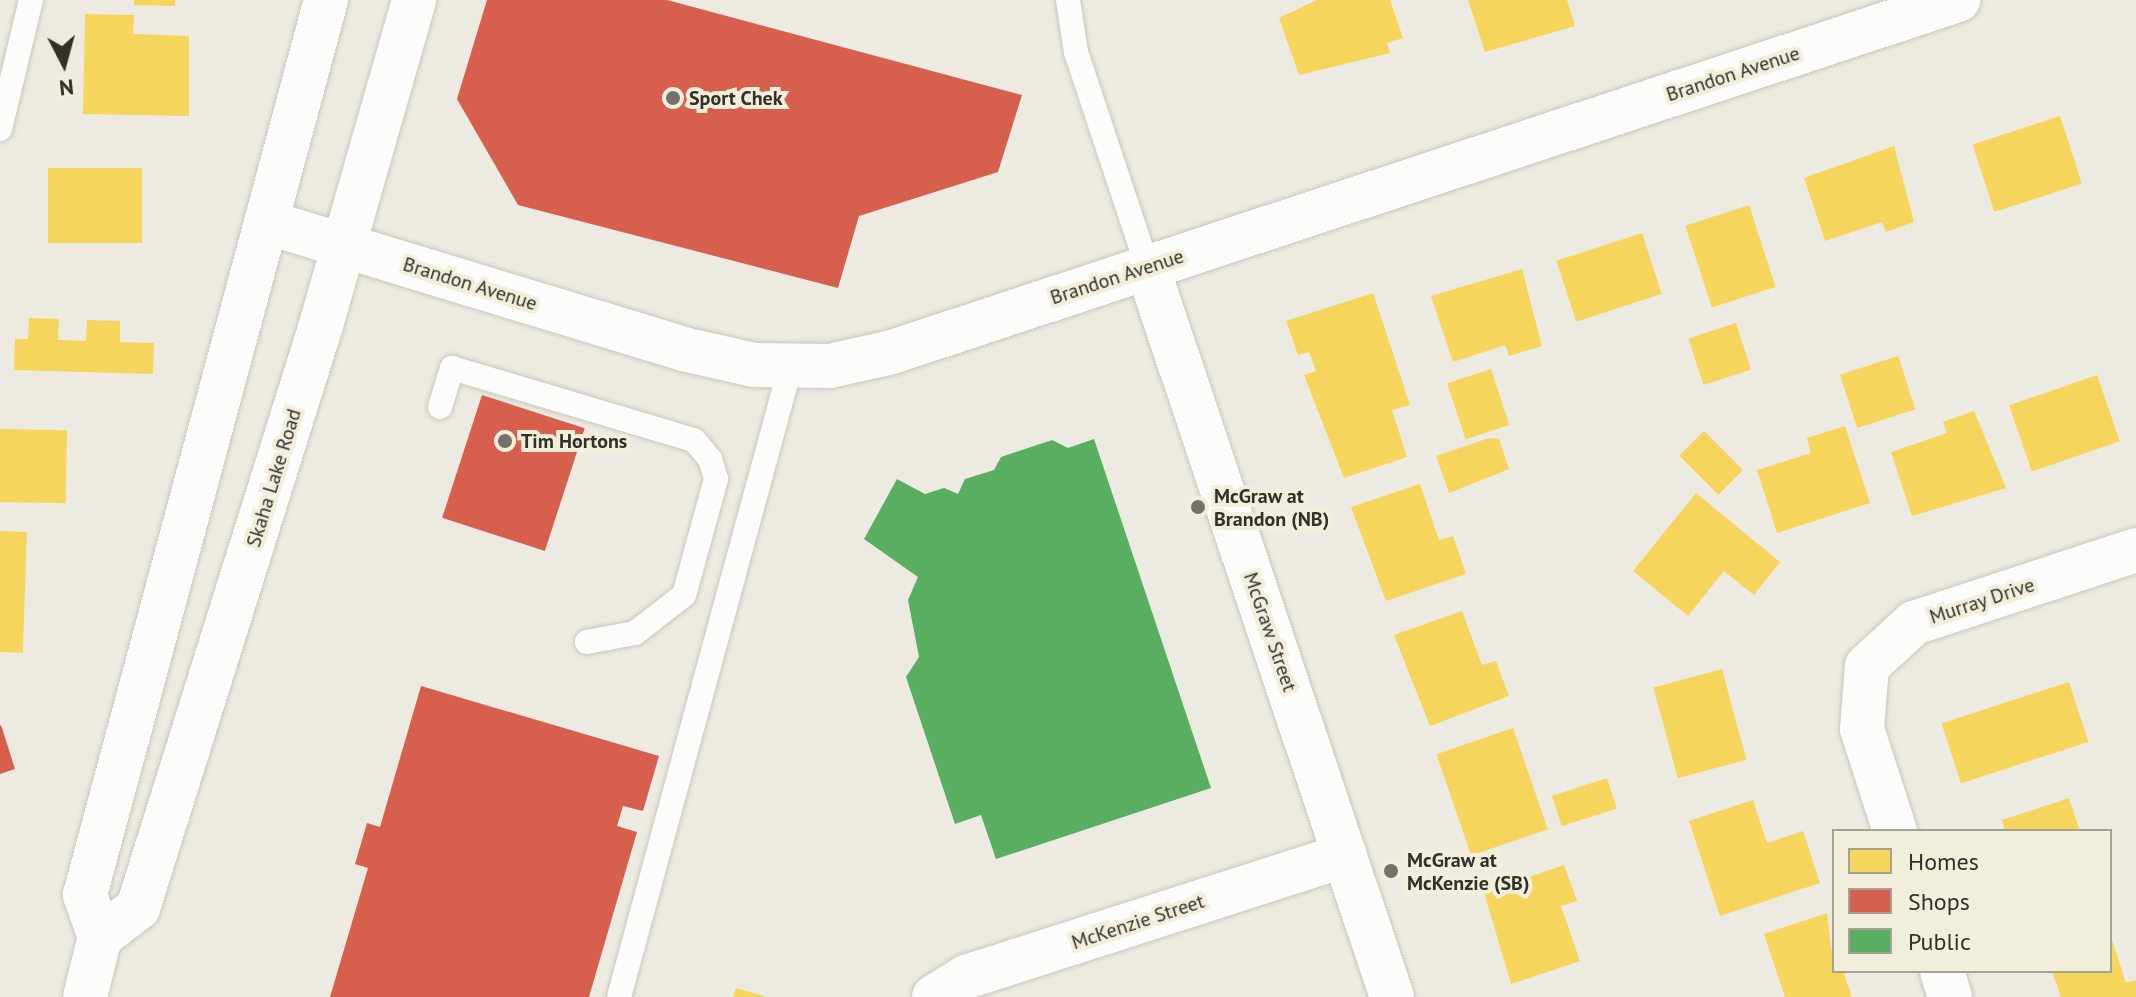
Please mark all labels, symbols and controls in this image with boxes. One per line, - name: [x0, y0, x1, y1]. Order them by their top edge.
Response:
- north arrow: [24, 24, 104, 104]
- street label: Brandon Avenue: [1663, 41, 1803, 107]
- text: N: [58, 73, 75, 103]
- place label: Sport Chek: [689, 86, 783, 110]
- marker: Sport Chek: [664, 89, 682, 107]
- street label: Brandon Avenue: [1047, 244, 1187, 310]
- street label: Brandon Avenue: [400, 252, 540, 316]
- street label: Skaha Lake Road: [242, 406, 306, 550]
- place label: Tim Hortons: [521, 429, 627, 453]
- marker: Tim Hortons: [496, 432, 514, 450]
- place label: McGraw at Brandon (NB): [1214, 484, 1329, 531]
- marker: McGraw at Brandon (NB): [1189, 498, 1207, 516]
- street label: McGraw Street: [1238, 569, 1302, 695]
- street label: Murray Drive: [1926, 573, 2038, 629]
- legend: [1832, 829, 2112, 973]
- text: Homes: [1908, 846, 1979, 877]
- place label: McGraw at McKenzie (SB): [1407, 848, 1529, 895]
- marker: McGraw at McKenzie (SB): [1382, 862, 1400, 880]
- text: Shops: [1908, 886, 1970, 917]
- street label: McKenzie Street: [1069, 889, 1207, 955]
- text: Public: [1908, 926, 1971, 957]

